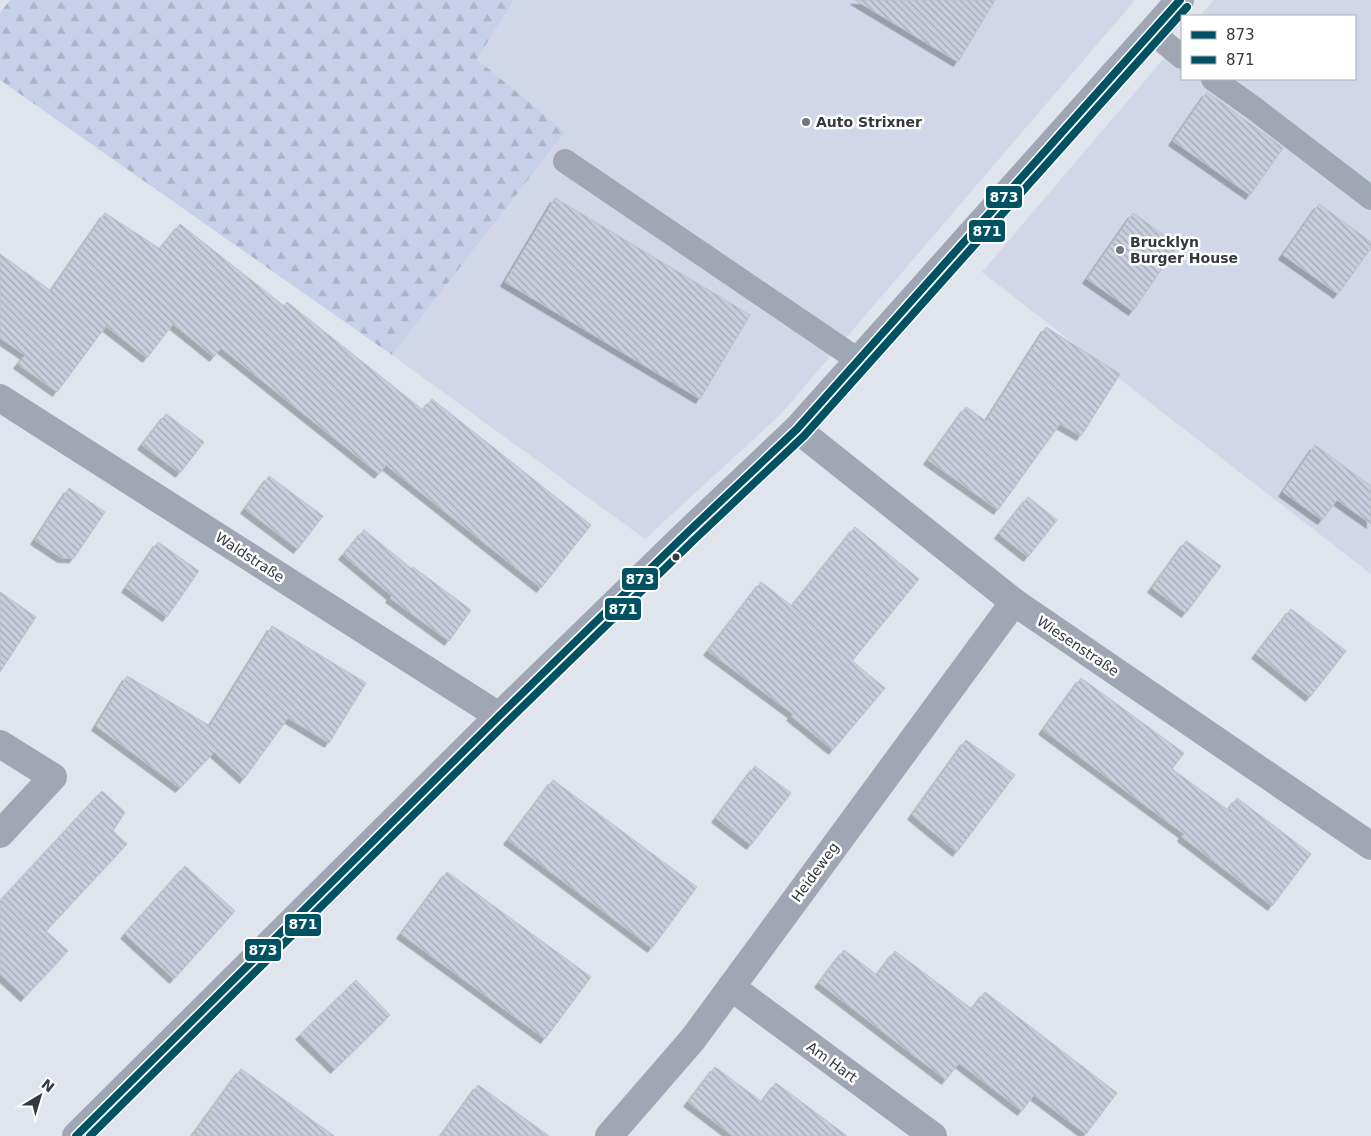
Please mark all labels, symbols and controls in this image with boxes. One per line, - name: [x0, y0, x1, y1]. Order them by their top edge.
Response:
- legend: [1181, 15, 1356, 80]
- text: 873: [1226, 26, 1255, 44]
- text: 871: [1226, 51, 1255, 69]
- place label: Auto Strixner: [816, 114, 922, 130]
- marker: Auto Strixner: [800, 116, 812, 128]
- line badge: 873: [985, 185, 1023, 209]
- text: 873: [989, 189, 1019, 205]
- line badge: 871: [968, 219, 1006, 243]
- text: 871: [972, 223, 1002, 239]
- place label: Brucklyn Burger House: [1130, 234, 1238, 266]
- marker: Brucklyn Burger House: [1114, 244, 1126, 256]
- street label: Waldstraße: [213, 529, 287, 585]
- unlabelled marker: [671, 552, 681, 562]
- line badge: 873: [621, 567, 659, 591]
- text: 873: [625, 571, 655, 587]
- line badge: 871: [604, 597, 642, 621]
- text: 871: [608, 601, 638, 617]
- street label: Wiesenstraße: [1034, 613, 1122, 679]
- street label: Heideweg: [788, 839, 842, 905]
- line badge: 871: [284, 913, 322, 937]
- text: 871: [288, 916, 318, 932]
- line badge: 873: [244, 938, 282, 962]
- text: 873: [248, 942, 278, 958]
- street label: Am Hart: [804, 1038, 861, 1086]
- north arrow: [15, 1071, 65, 1121]
- text: N: [38, 1076, 58, 1096]

